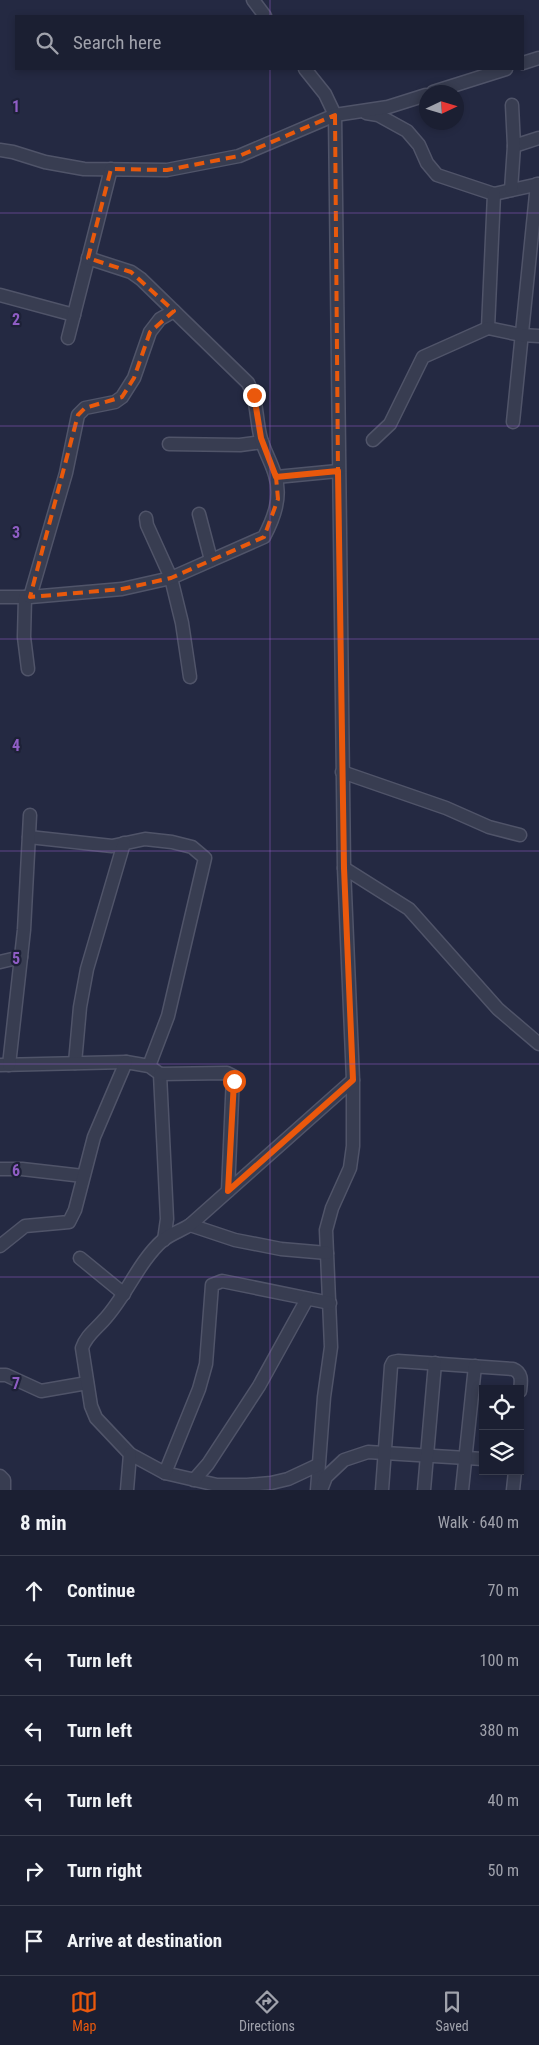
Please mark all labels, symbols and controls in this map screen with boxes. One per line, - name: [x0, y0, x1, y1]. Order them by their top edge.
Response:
- search box: [15, 15, 524, 70]
- icon: search: [33, 29, 61, 57]
- text: Search here: [73, 31, 161, 54]
- north arrow: [419, 85, 464, 130]
- text: 1: [12, 97, 20, 116]
- text: 2: [12, 310, 20, 329]
- route end: [243, 384, 266, 407]
- text: 3: [12, 523, 20, 542]
- text: 4: [12, 736, 20, 755]
- text: 5: [12, 949, 20, 968]
- route start: [223, 1070, 246, 1093]
- text: 6: [12, 1161, 20, 1180]
- text: 7: [12, 1374, 20, 1393]
- map controls: [479, 1385, 524, 1475]
- button: locate: [479, 1385, 524, 1430]
- button: layers: [479, 1430, 524, 1475]
- text: 8 min: [20, 1511, 67, 1535]
- text: Walk · 640 m: [438, 1513, 519, 1532]
- icon: ahead: [20, 1577, 48, 1605]
- text: Continue: [67, 1579, 135, 1602]
- text: 70 m: [487, 1581, 519, 1600]
- icon: left: [20, 1647, 48, 1675]
- text: Turn left: [67, 1649, 132, 1672]
- text: 100 m: [480, 1651, 519, 1670]
- icon: left: [20, 1717, 48, 1745]
- text: Turn left: [67, 1719, 132, 1742]
- text: 380 m: [480, 1721, 519, 1740]
- icon: left: [20, 1787, 48, 1815]
- text: Turn left: [67, 1789, 132, 1812]
- text: 40 m: [487, 1791, 519, 1810]
- icon: right: [20, 1857, 48, 1885]
- text: Turn right: [67, 1859, 142, 1882]
- text: 50 m: [487, 1861, 519, 1880]
- icon: arrive: [20, 1927, 48, 1955]
- text: Arrive at destination: [67, 1929, 222, 1952]
- tab: Map: [70, 1988, 98, 2034]
- tab: Directions: [239, 1988, 295, 2034]
- tab: Saved: [435, 1988, 469, 2034]

